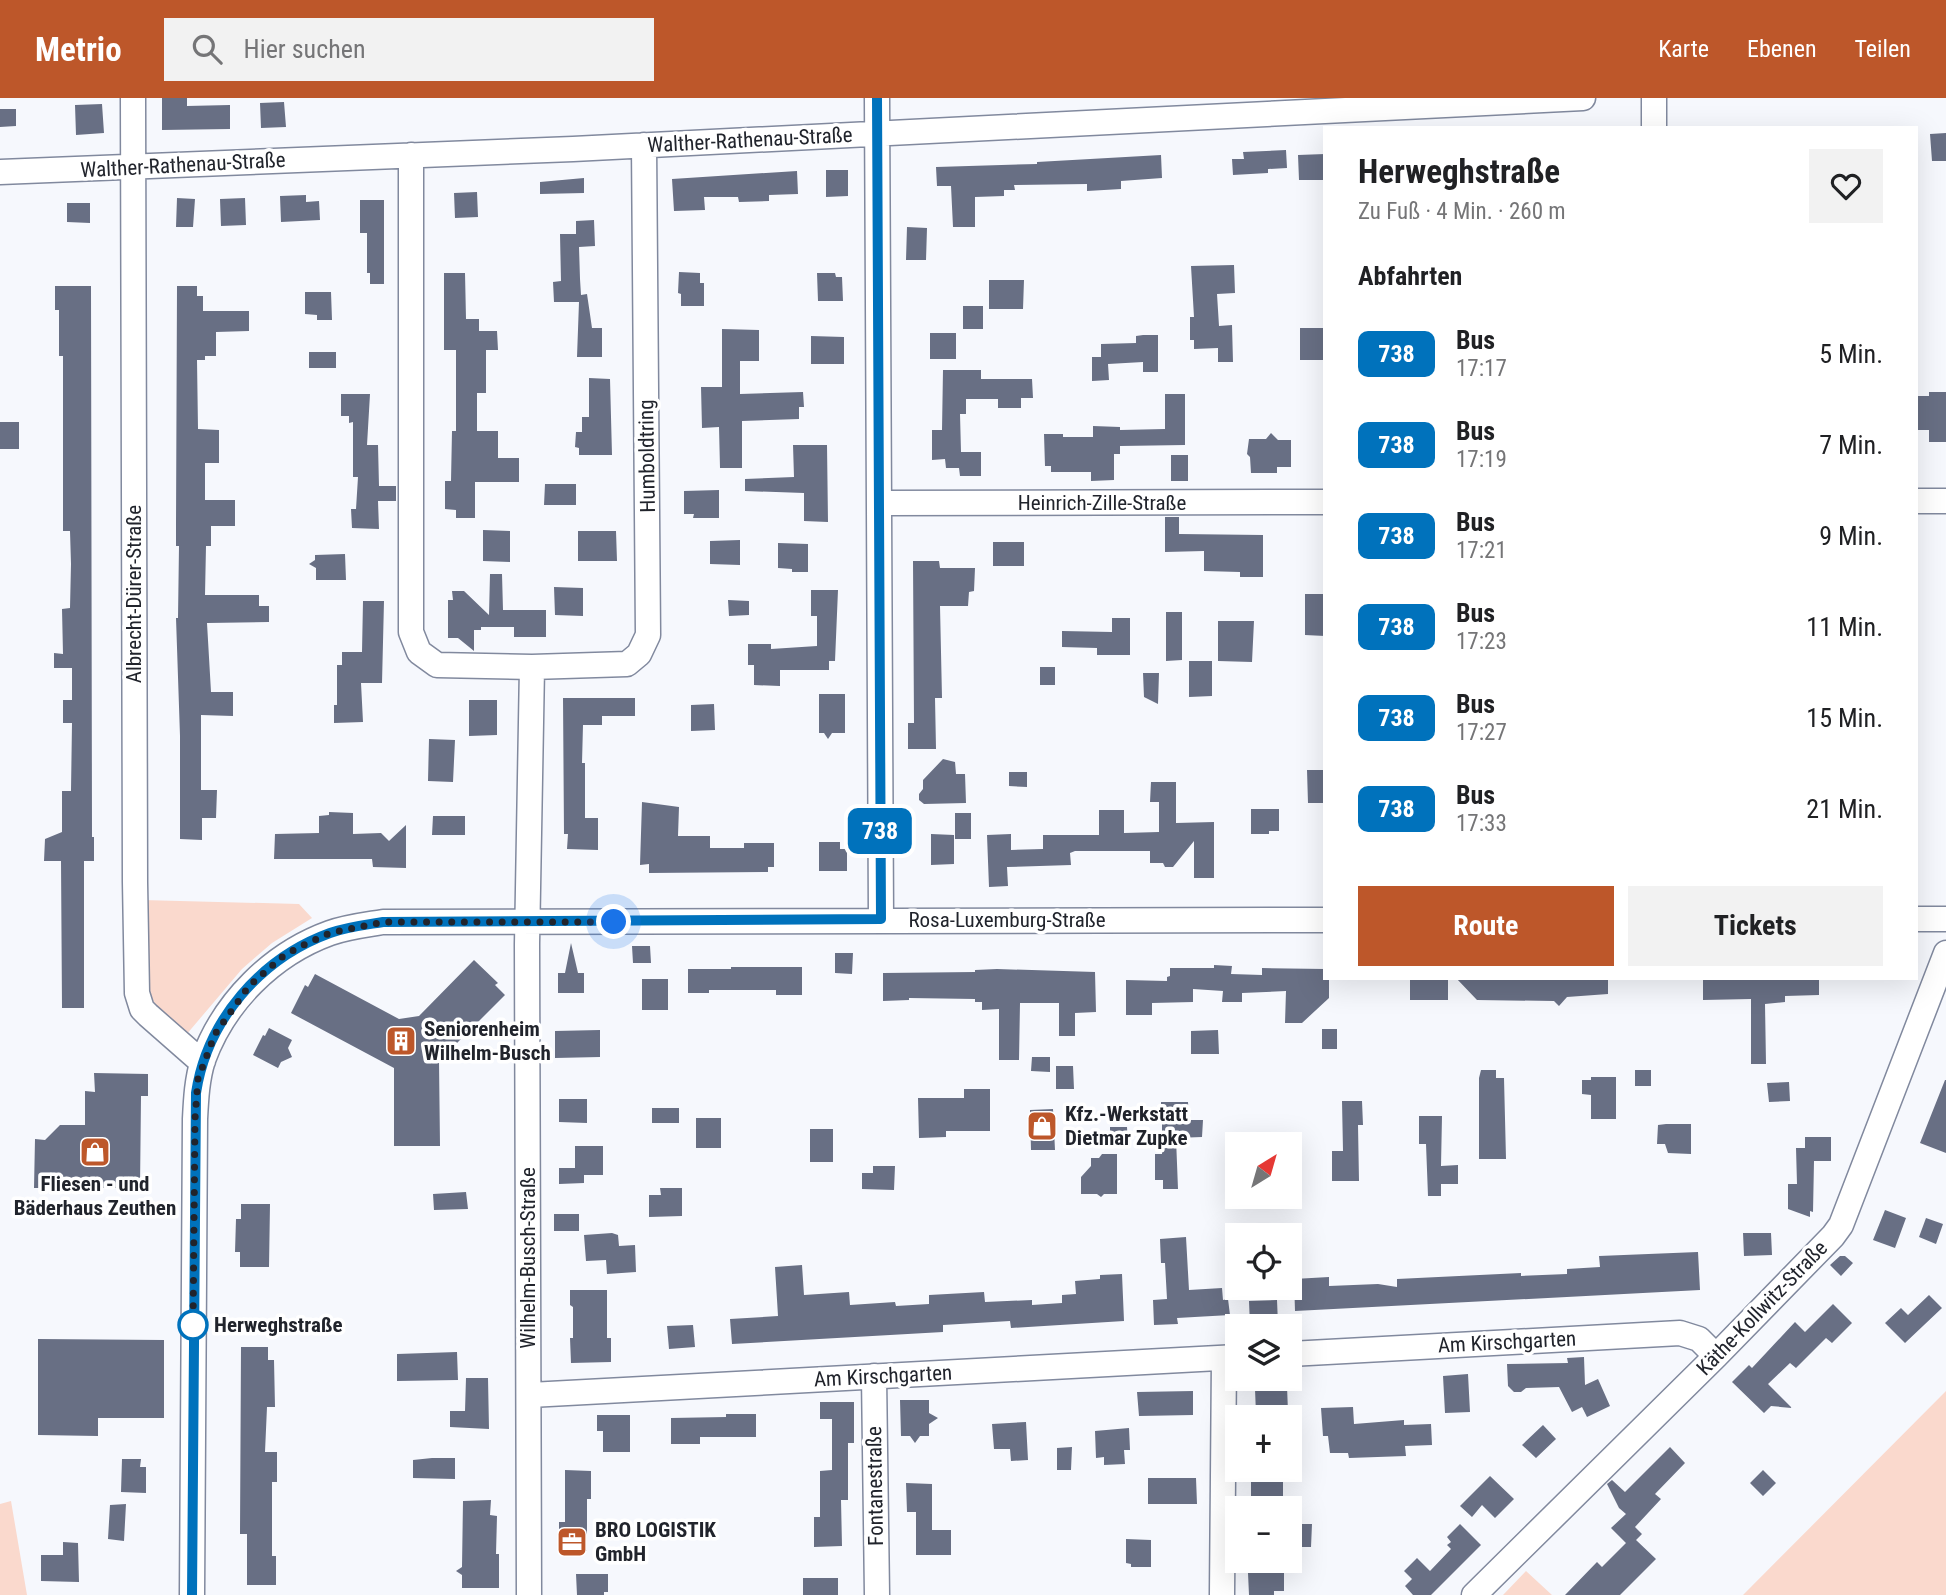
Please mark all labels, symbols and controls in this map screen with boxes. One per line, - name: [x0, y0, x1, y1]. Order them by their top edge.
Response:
- search box: [164, 18, 654, 81]
- text: Metrio: [35, 30, 122, 69]
- icon: search: [188, 30, 226, 68]
- text: Hier suchen: [244, 34, 366, 64]
- text: Karte: [1658, 35, 1709, 63]
- text: Ebenen: [1747, 35, 1817, 63]
- text: Teilen: [1855, 35, 1911, 63]
- street label: Walther-Rathenau-Straße: [647, 123, 853, 157]
- street label: Walther-Rathenau-Straße: [80, 148, 286, 182]
- button: heart: [1809, 149, 1883, 223]
- text: Herweghstraße: [1358, 152, 1560, 191]
- text: Zu Fuß · 4 Min. · 260 m: [1358, 198, 1566, 225]
- text: Abfahrten: [1358, 261, 1462, 291]
- text: Bus: [1456, 325, 1495, 355]
- text: 5 Min.: [1819, 339, 1883, 369]
- text: 738: [1378, 340, 1415, 368]
- text: 17:17: [1456, 355, 1507, 382]
- street label: Humboldtring: [634, 399, 660, 513]
- text: Bus: [1456, 416, 1495, 446]
- text: 7 Min.: [1819, 430, 1883, 460]
- text: 738: [1378, 431, 1415, 459]
- text: 17:19: [1456, 446, 1507, 473]
- street label: Heinrich-Zille-Straße: [1018, 491, 1186, 515]
- street label: Albrecht-Dürer-Straße: [122, 505, 146, 683]
- text: Bus: [1456, 507, 1495, 537]
- text: 9 Min.: [1819, 521, 1883, 551]
- text: 738: [1378, 522, 1415, 550]
- text: 17:21: [1456, 537, 1507, 564]
- text: Bus: [1456, 598, 1495, 628]
- text: 11 Min.: [1806, 612, 1883, 642]
- text: 738: [1378, 613, 1415, 641]
- text: 17:23: [1456, 628, 1507, 655]
- text: Bus: [1456, 689, 1495, 719]
- text: 15 Min.: [1806, 703, 1883, 733]
- text: 738: [1378, 704, 1415, 732]
- text: 17:27: [1456, 719, 1507, 746]
- text: Bus: [1456, 780, 1495, 810]
- text: 21 Min.: [1806, 794, 1883, 824]
- text: 738: [1378, 795, 1415, 823]
- line badge: 738: [840, 808, 920, 854]
- text: 17:33: [1456, 810, 1507, 837]
- text: 738: [862, 817, 898, 845]
- button: Route: [1358, 886, 1614, 966]
- button: Tickets: [1628, 886, 1883, 966]
- your location: [596, 904, 631, 939]
- street label: Rosa-Luxemburg-Straße: [908, 908, 1106, 932]
- place label: Seniorenheim Wilhelm-Busch: [424, 1017, 551, 1065]
- building icon: Seniorenheim Wilhelm-Busch: [384, 1024, 418, 1058]
- place label: Kfz.-Werkstatt Dietmar Zupke: [1065, 1102, 1188, 1150]
- shop icon: Kfz.-Werkstatt Dietmar Zupke: [1025, 1109, 1059, 1143]
- north arrow: [1225, 1132, 1302, 1209]
- map controls: [1225, 1132, 1302, 1573]
- shop icon: Fliesen - und Bäderhaus Zeuthen: [78, 1135, 112, 1169]
- street label: Wilhelm-Busch-Straße: [516, 1167, 540, 1349]
- place label: Fliesen - und Bäderhaus Zeuthen: [14, 1172, 176, 1220]
- button: locate: [1225, 1223, 1302, 1300]
- street label: Käthe-Kollwitz-Straße: [1692, 1236, 1832, 1380]
- marker: Herweghstraße: [178, 1310, 208, 1340]
- place label: Herweghstraße: [214, 1313, 343, 1337]
- button: layers: [1225, 1314, 1302, 1391]
- street label: Am Kirschgarten: [1437, 1326, 1577, 1358]
- street label: Am Kirschgarten: [813, 1360, 953, 1392]
- button: +: [1225, 1405, 1302, 1482]
- street label: Fontanestraße: [862, 1426, 888, 1546]
- button: −: [1225, 1496, 1302, 1573]
- place label: BRO LOGISTIK GmbH: [595, 1518, 716, 1566]
- office icon: BRO LOGISTIK GmbH: [555, 1525, 589, 1559]

